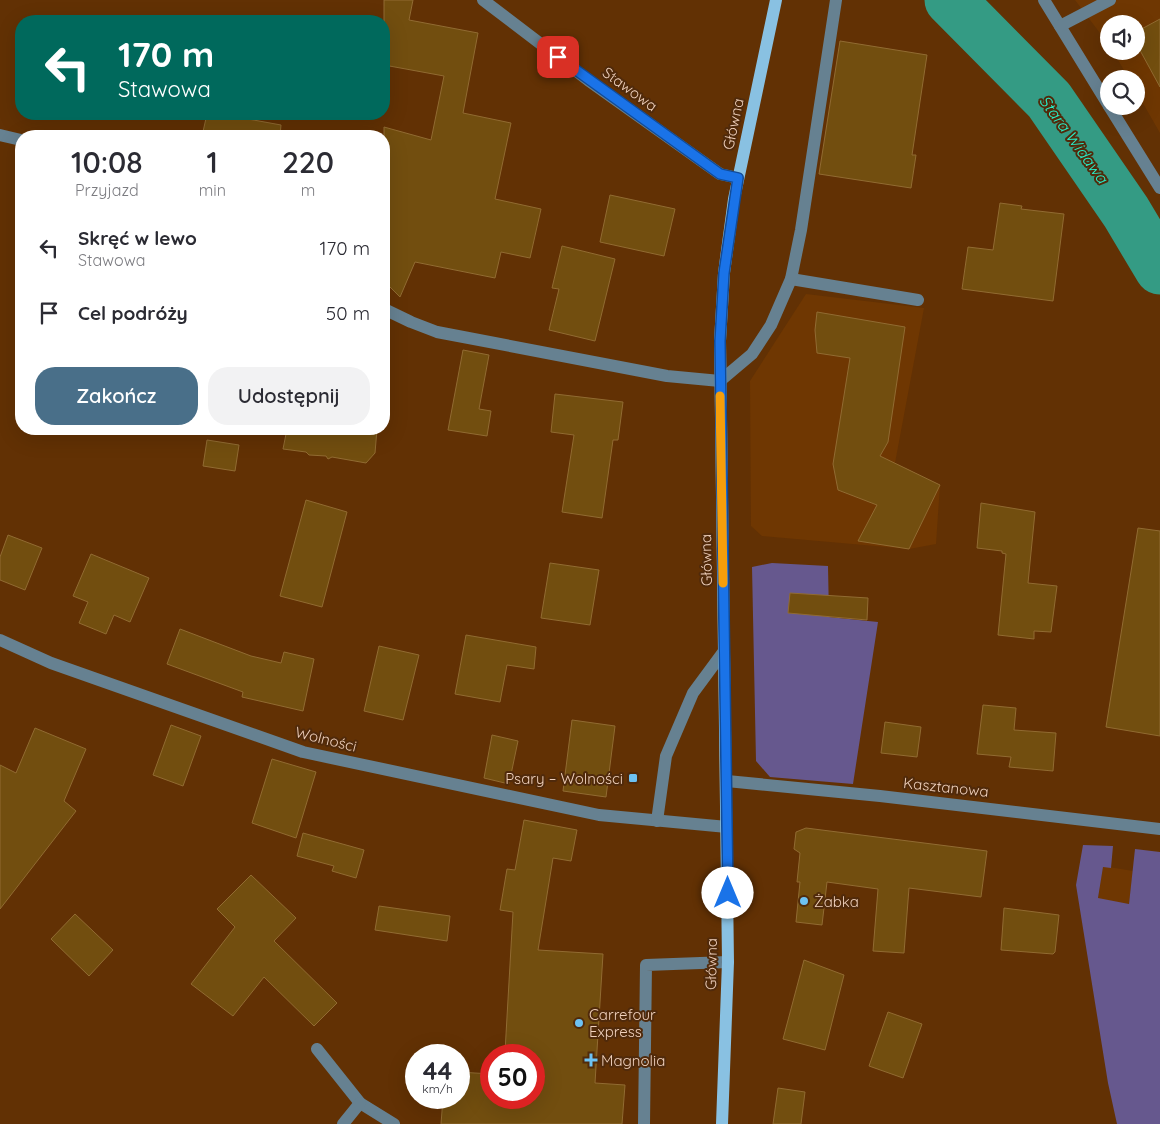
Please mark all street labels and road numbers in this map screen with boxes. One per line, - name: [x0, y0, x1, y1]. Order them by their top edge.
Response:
- street label: Stawowa: [599, 63, 661, 115]
- street label: Główna: [718, 97, 748, 151]
- street label: Główna: [696, 534, 716, 586]
- street label: Wolności: [293, 722, 359, 756]
- street label: Kasztanowa: [902, 773, 990, 801]
- street label: Główna: [701, 938, 721, 990]

